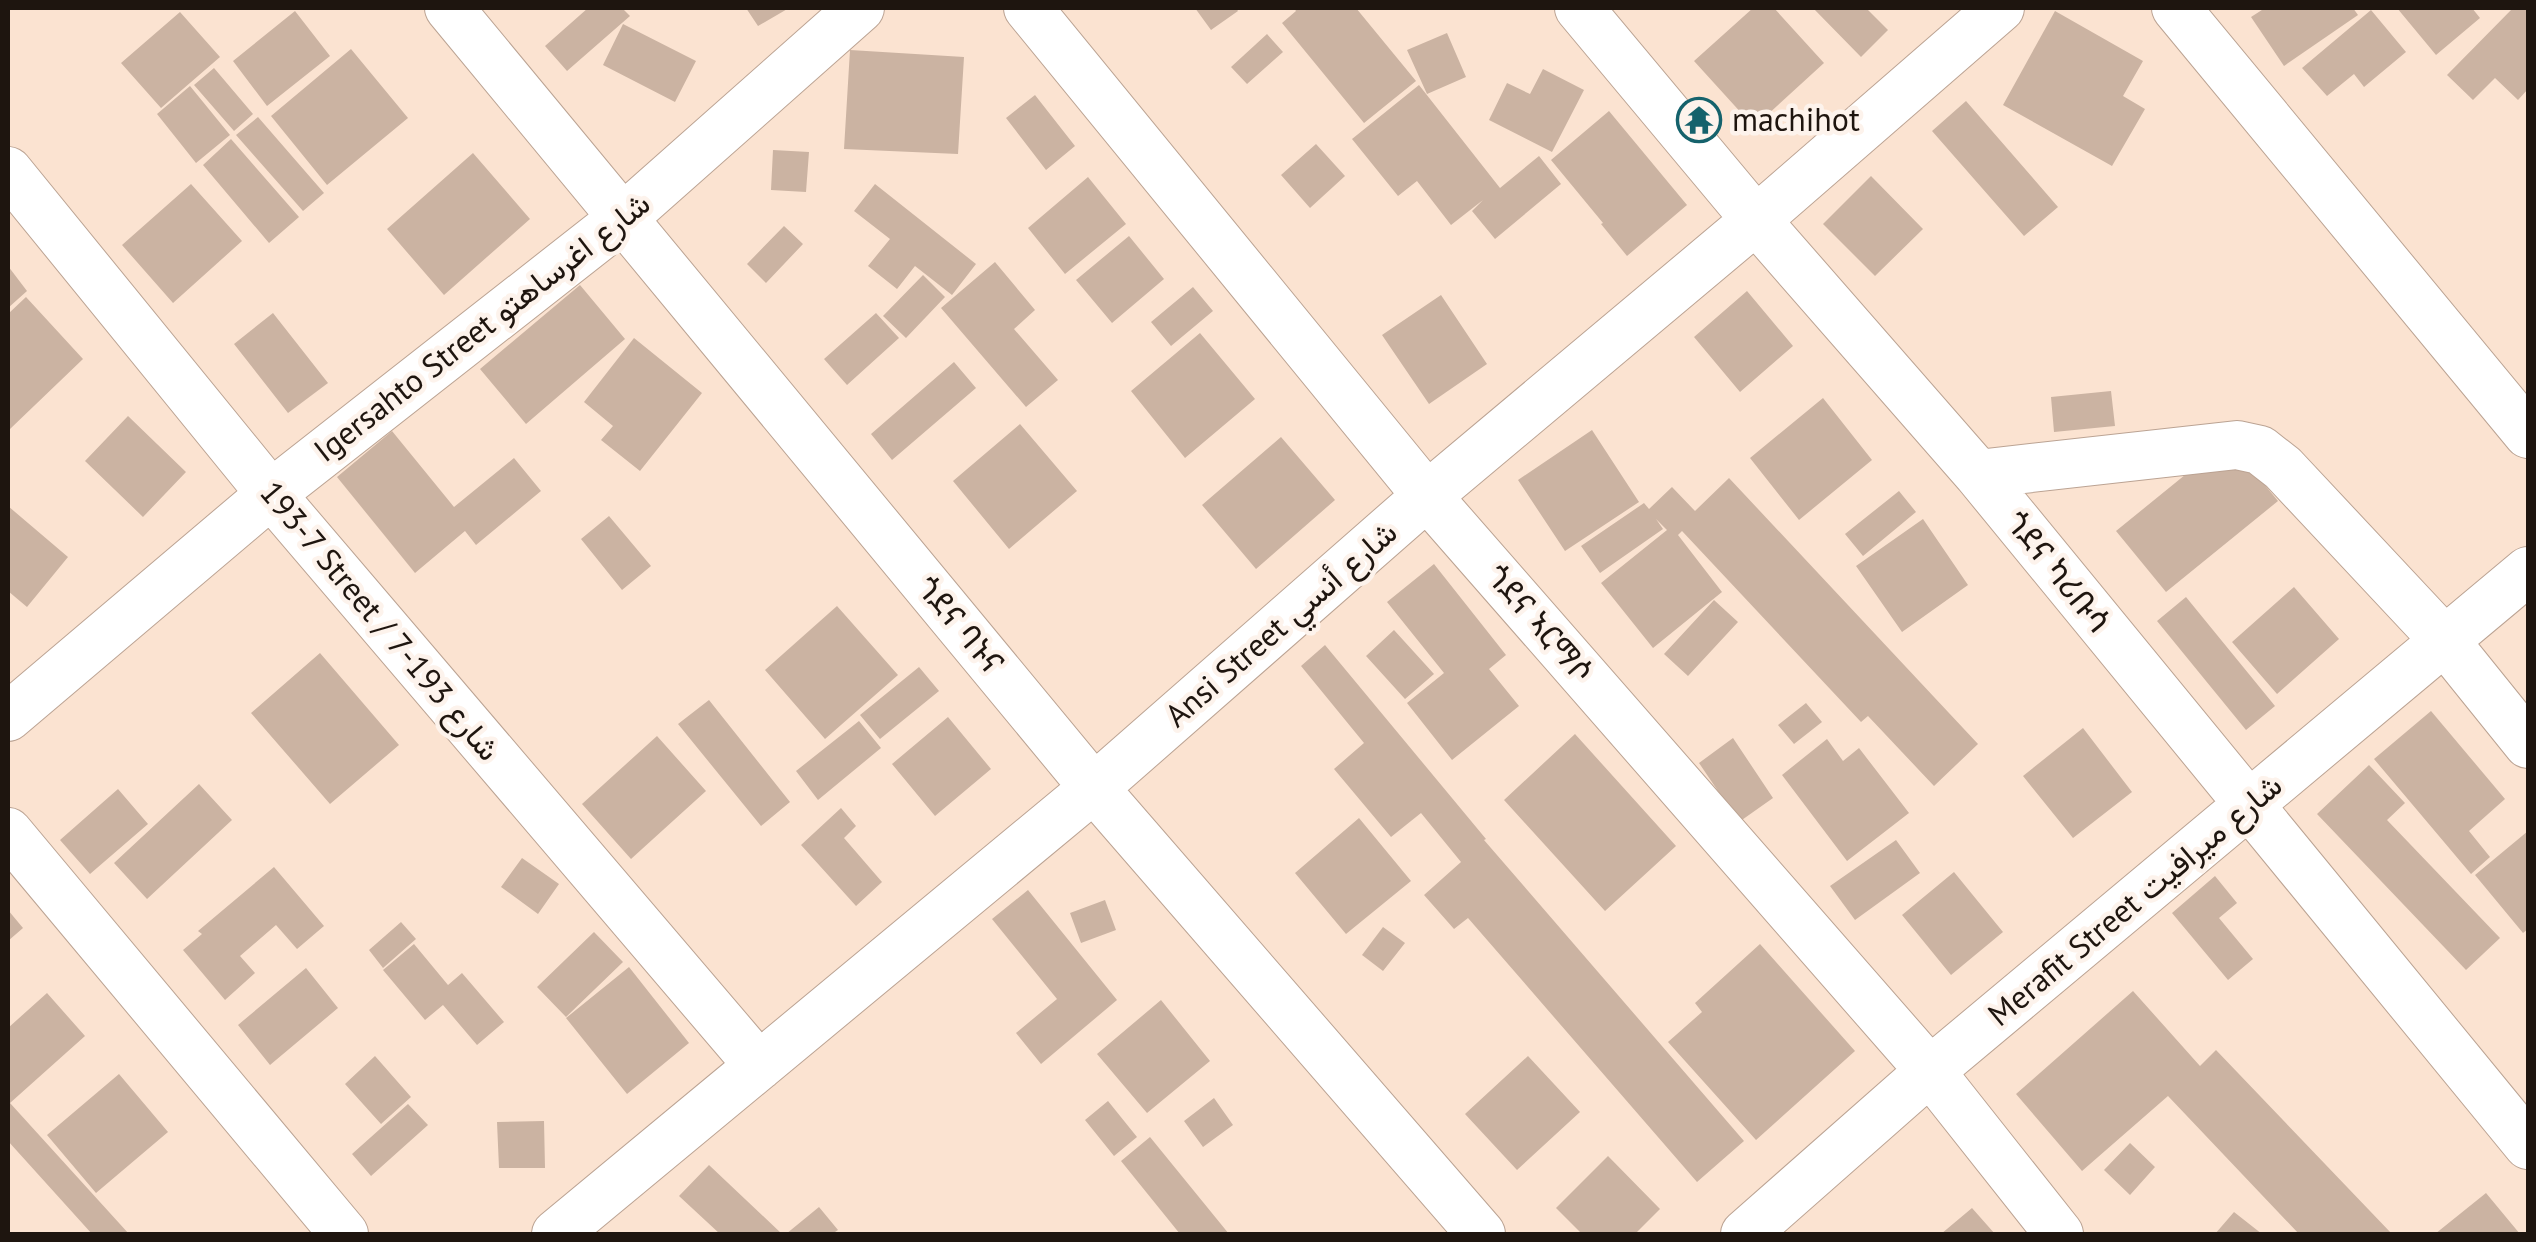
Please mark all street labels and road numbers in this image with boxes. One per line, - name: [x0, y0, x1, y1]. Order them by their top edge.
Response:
- street label: Igersahto Street شارع اغرساهتو: [305, 182, 659, 472]
- street label: 193-7 Street / شارع 193-7: [250, 472, 510, 770]
- street label: ጎደና ካሪቡሳ: [1997, 502, 2121, 641]
- street label: Ansi Street شارع أنسي: [1156, 511, 1409, 740]
- street label: ጎደና ኣርማሶ: [1478, 555, 1604, 691]
- street label: ጎደና ባኑና: [908, 567, 1014, 682]
- street label: Merafit Street شارع ميرافيت: [1979, 764, 2291, 1036]

